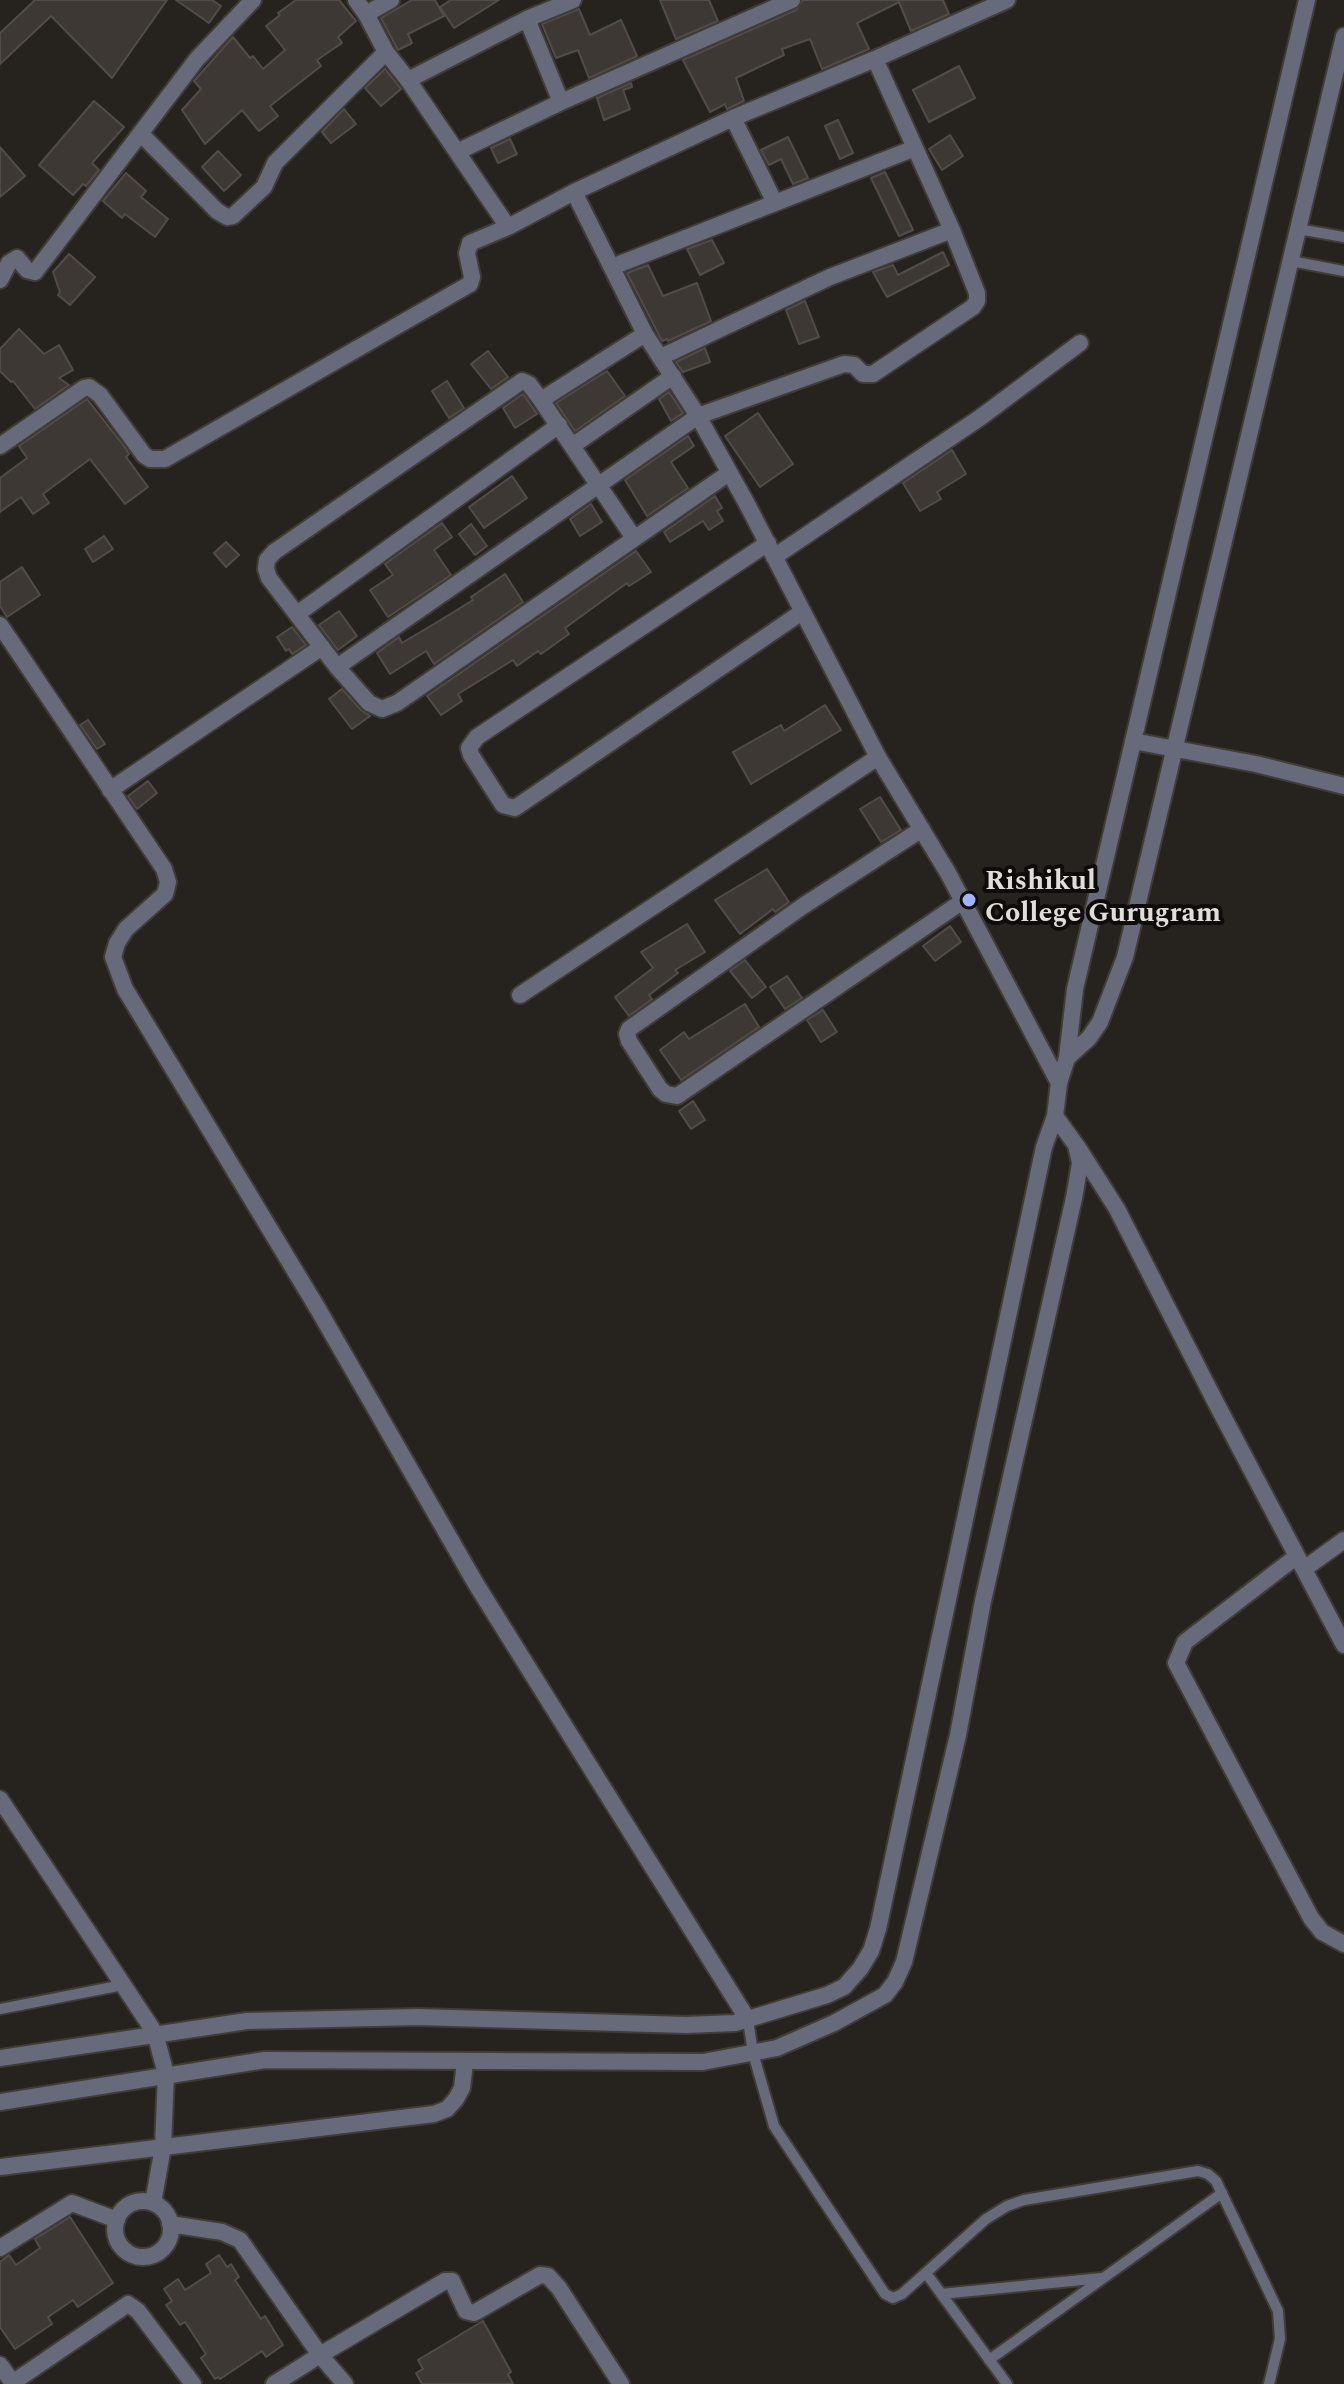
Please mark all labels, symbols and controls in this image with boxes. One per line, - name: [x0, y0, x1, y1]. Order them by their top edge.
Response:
- place label: Rishikul College Gurugram: [985, 867, 1221, 933]
- marker: Rishikul College Gurugram: [960, 891, 978, 909]

